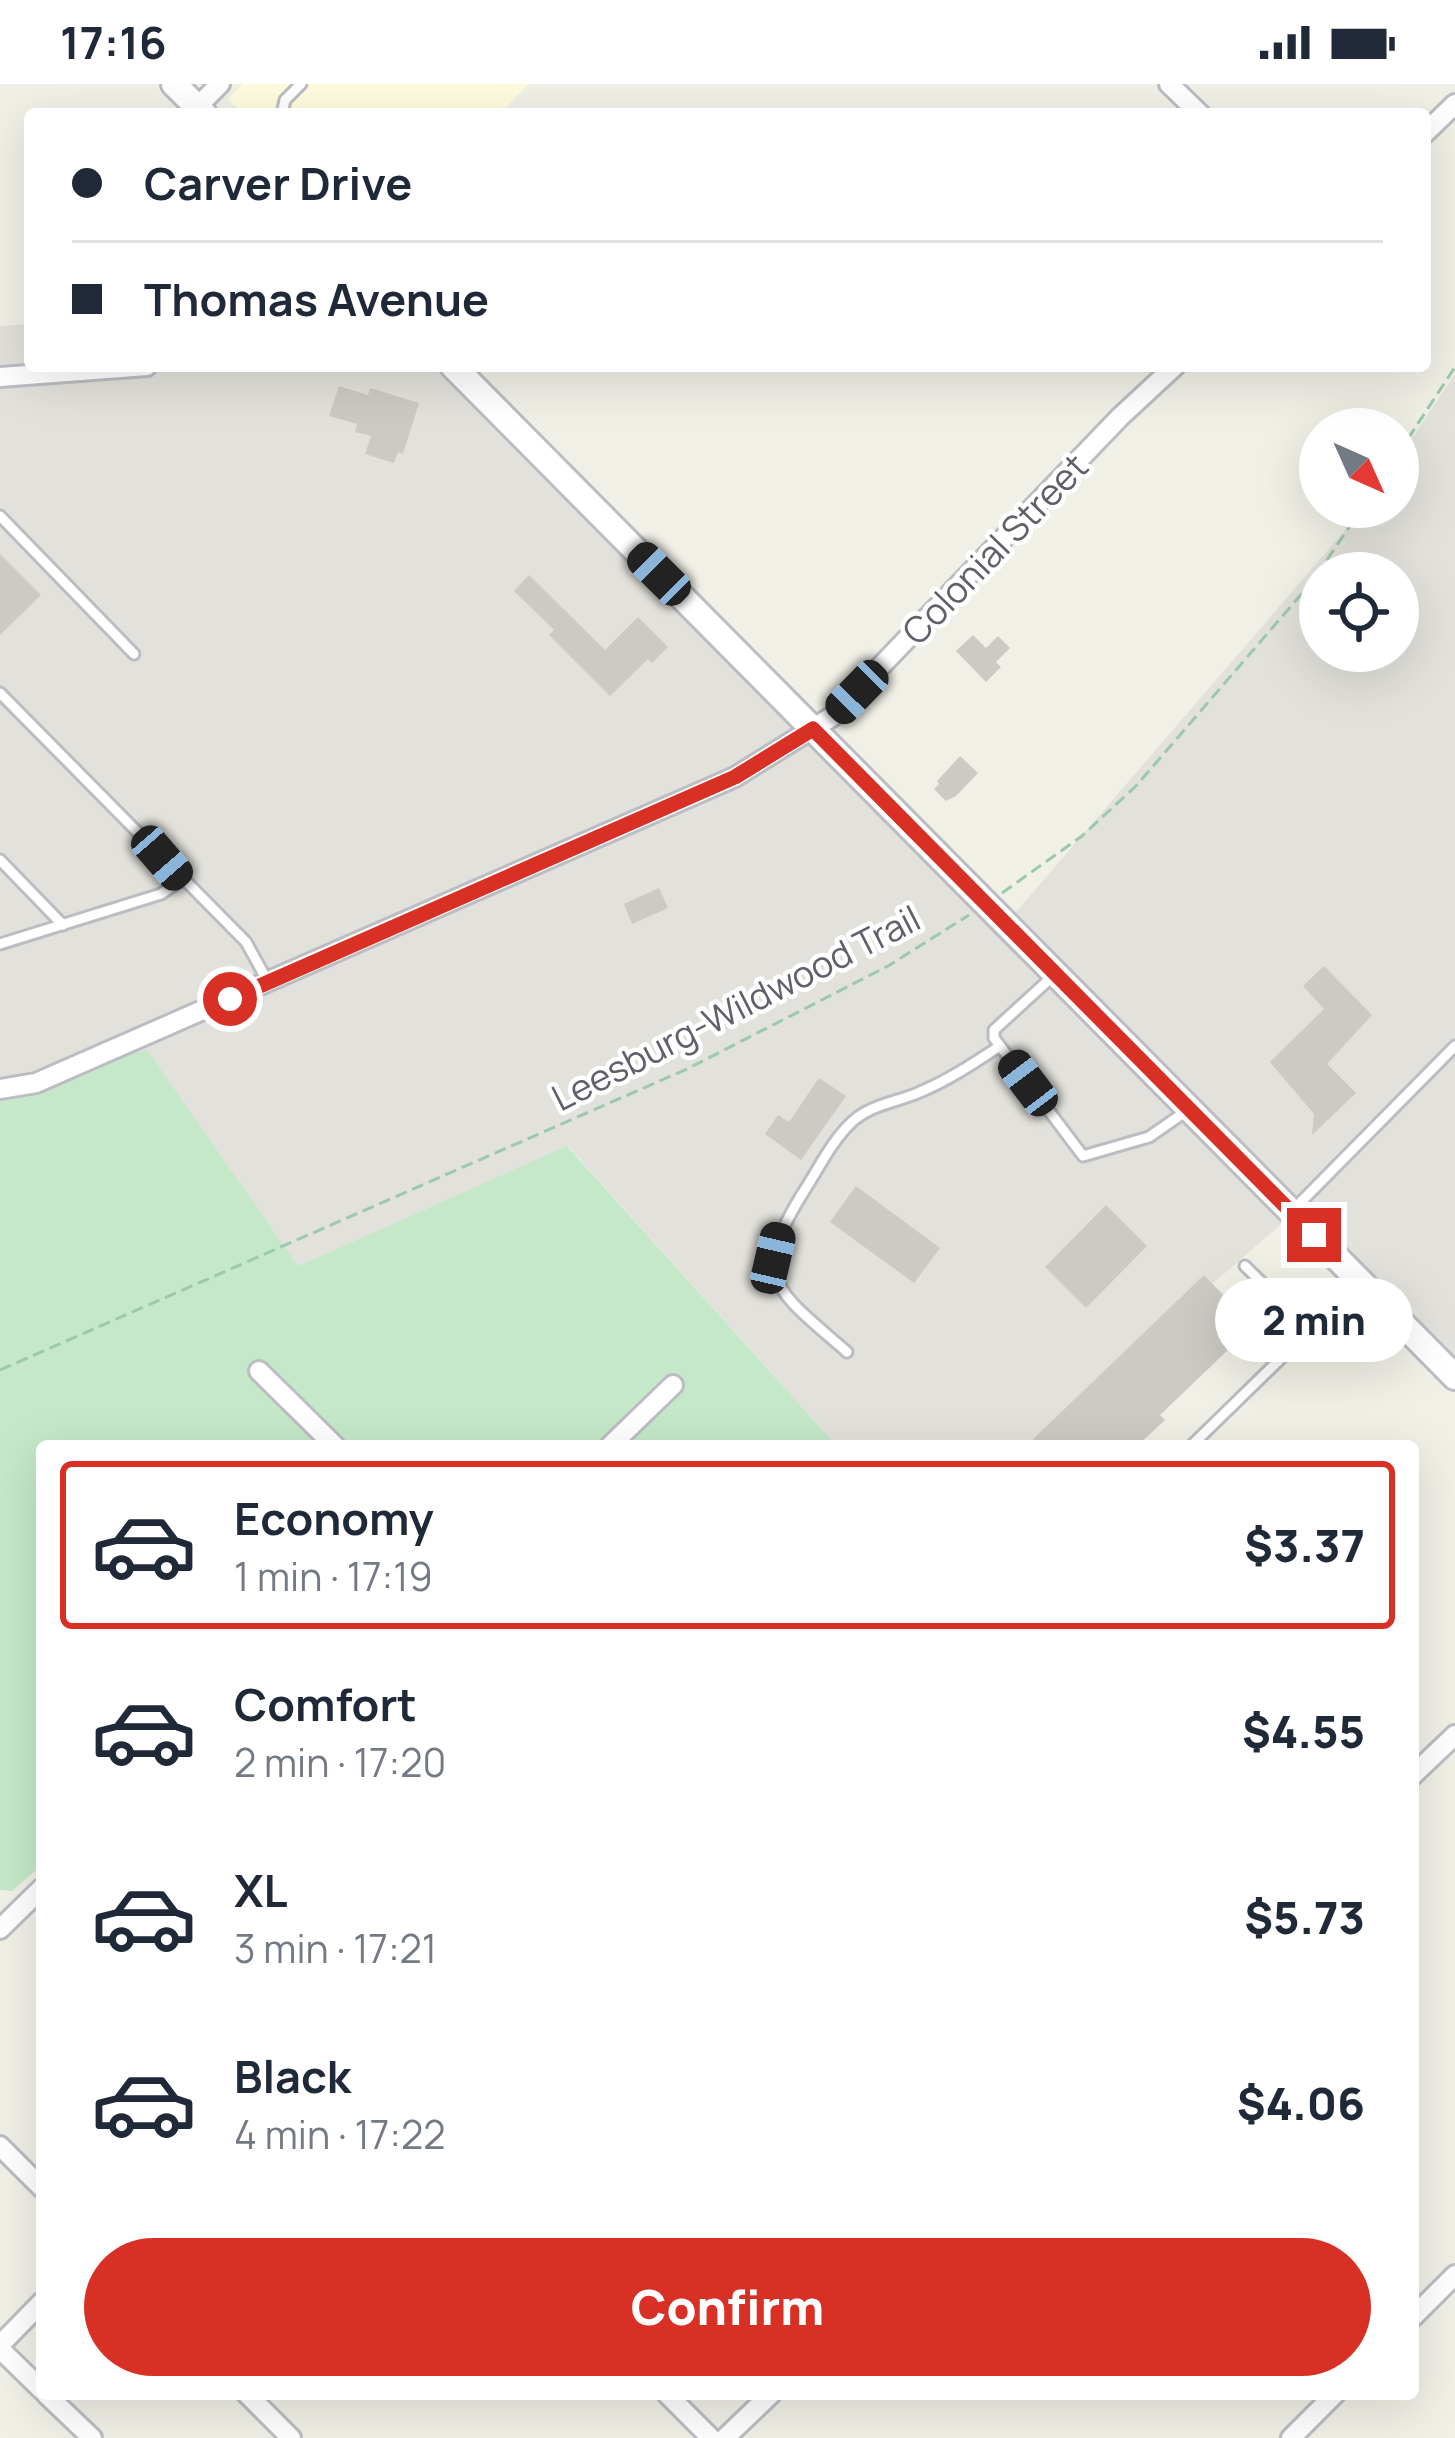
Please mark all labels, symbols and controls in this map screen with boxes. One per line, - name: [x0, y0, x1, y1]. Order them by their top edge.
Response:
- text: 17:16: [60, 11, 167, 73]
- text: Carver Drive: [144, 152, 412, 214]
- text: Thomas Avenue: [144, 268, 489, 330]
- north arrow: [1299, 408, 1419, 528]
- map controls: [1299, 408, 1419, 672]
- street label: Colonial Street: [891, 442, 1098, 655]
- car: [621, 536, 697, 612]
- button: locate: [1299, 552, 1419, 672]
- car: [819, 654, 895, 730]
- car: [125, 819, 199, 897]
- street label: Leesburg-Wildwood Trail: [543, 893, 928, 1122]
- route start: [203, 972, 257, 1026]
- car: [992, 1043, 1064, 1123]
- route end: [1287, 1208, 1341, 1262]
- car: [747, 1219, 799, 1297]
- callout: 2 min: [1215, 1277, 1413, 1361]
- text: 2 min: [1262, 1293, 1366, 1347]
- text: Economy: [234, 1487, 434, 1549]
- icon: car: [90, 1491, 198, 1599]
- text: $3.37: [1244, 1514, 1365, 1576]
- text: 1 min · 17:19: [234, 1549, 433, 1603]
- text: Comfort: [234, 1673, 417, 1735]
- icon: car: [90, 1677, 198, 1785]
- text: $4.55: [1242, 1700, 1365, 1762]
- text: 2 min · 17:20: [234, 1735, 446, 1789]
- text: XL: [234, 1859, 288, 1921]
- icon: car: [90, 1863, 198, 1971]
- text: $5.73: [1244, 1886, 1365, 1948]
- text: 3 min · 17:21: [234, 1921, 437, 1975]
- text: Black: [234, 2045, 351, 2107]
- icon: car: [90, 2049, 198, 2157]
- text: $4.06: [1237, 2072, 1365, 2134]
- text: 4 min · 17:22: [234, 2107, 445, 2161]
- button: Confirm: [84, 2238, 1371, 2376]

